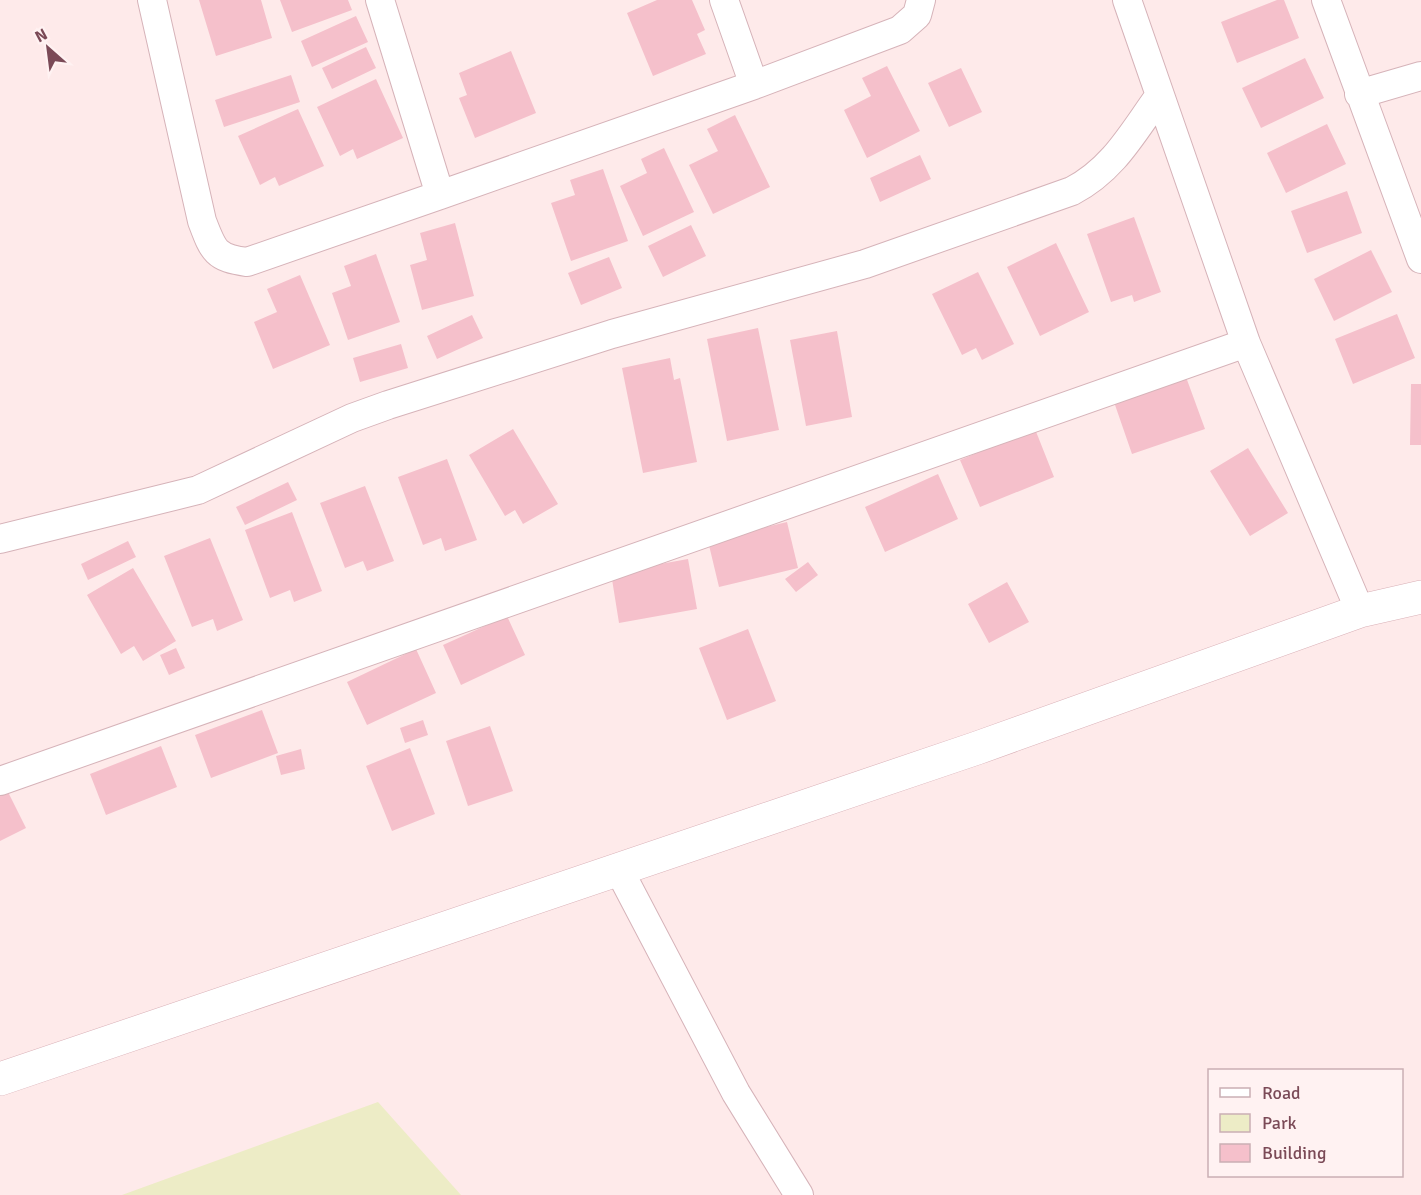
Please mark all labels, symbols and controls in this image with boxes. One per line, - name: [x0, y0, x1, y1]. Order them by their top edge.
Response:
- north arrow: [18, 18, 78, 78]
- text: N: [32, 24, 51, 47]
- legend: [1208, 1069, 1403, 1177]
- text: Road: [1262, 1082, 1301, 1104]
- text: Park: [1262, 1112, 1297, 1134]
- text: Building: [1262, 1142, 1326, 1164]

